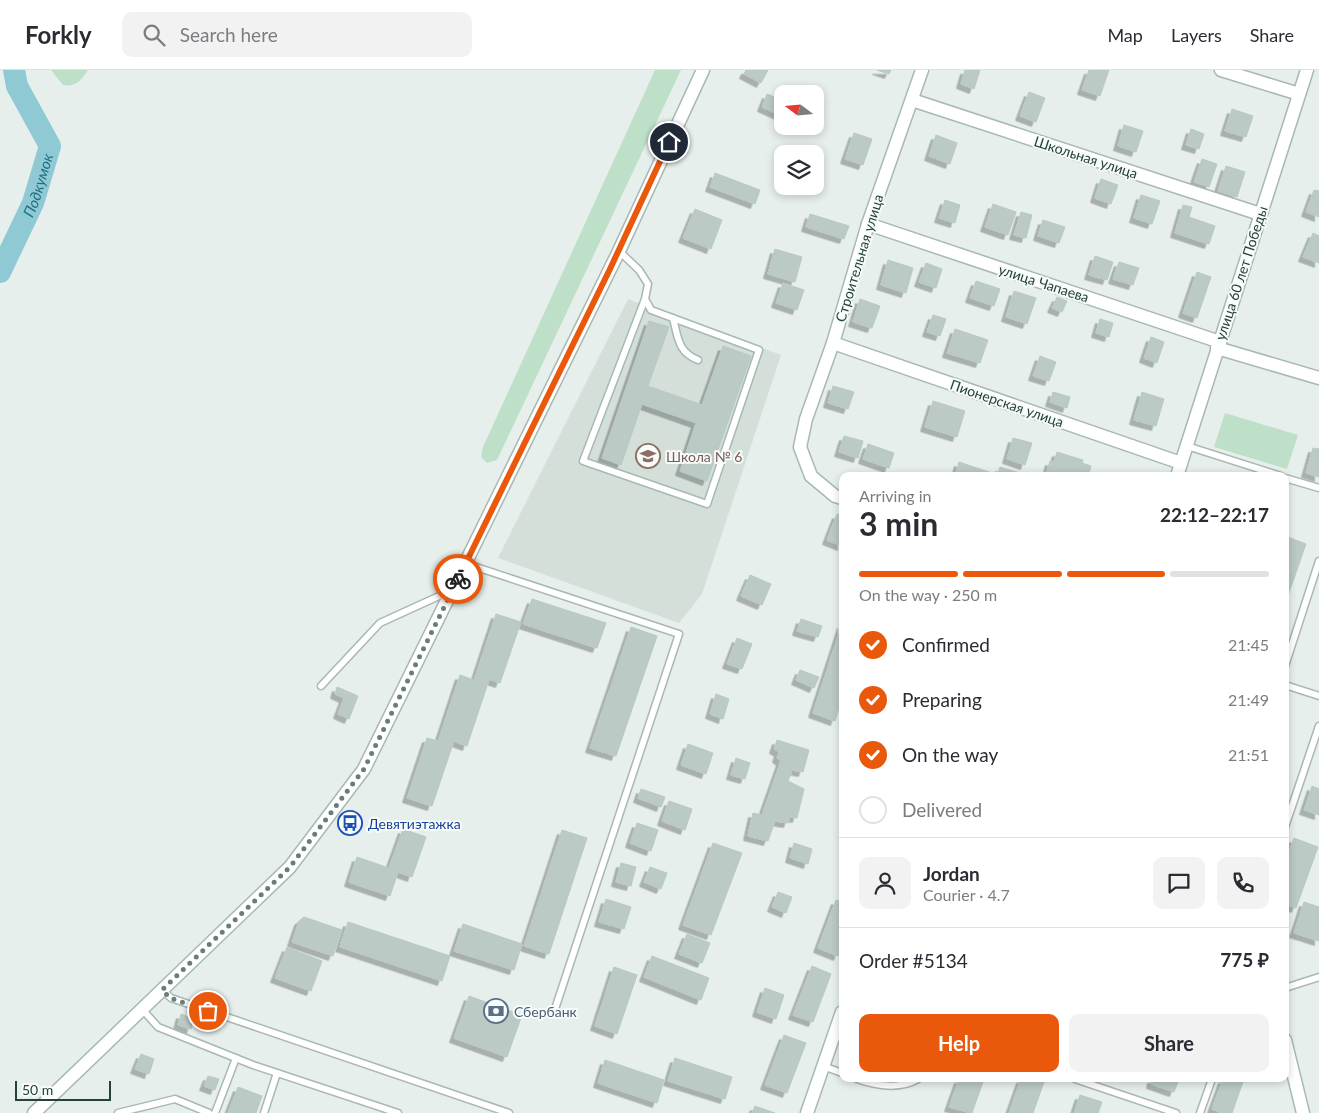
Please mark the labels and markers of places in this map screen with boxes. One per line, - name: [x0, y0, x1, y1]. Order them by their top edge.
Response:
- pin: [648, 121, 690, 163]
- school or university icon: Школа № 6: [635, 443, 661, 469]
- place label: Школа № 6: [666, 448, 742, 465]
- bus stop icon: Девятиэтажка: [337, 810, 363, 836]
- place label: Девятиэтажка: [368, 815, 461, 832]
- pin: [187, 990, 229, 1032]
- bank icon: Сбербанк: [483, 998, 509, 1024]
- place label: Сбербанк: [514, 1003, 578, 1020]

